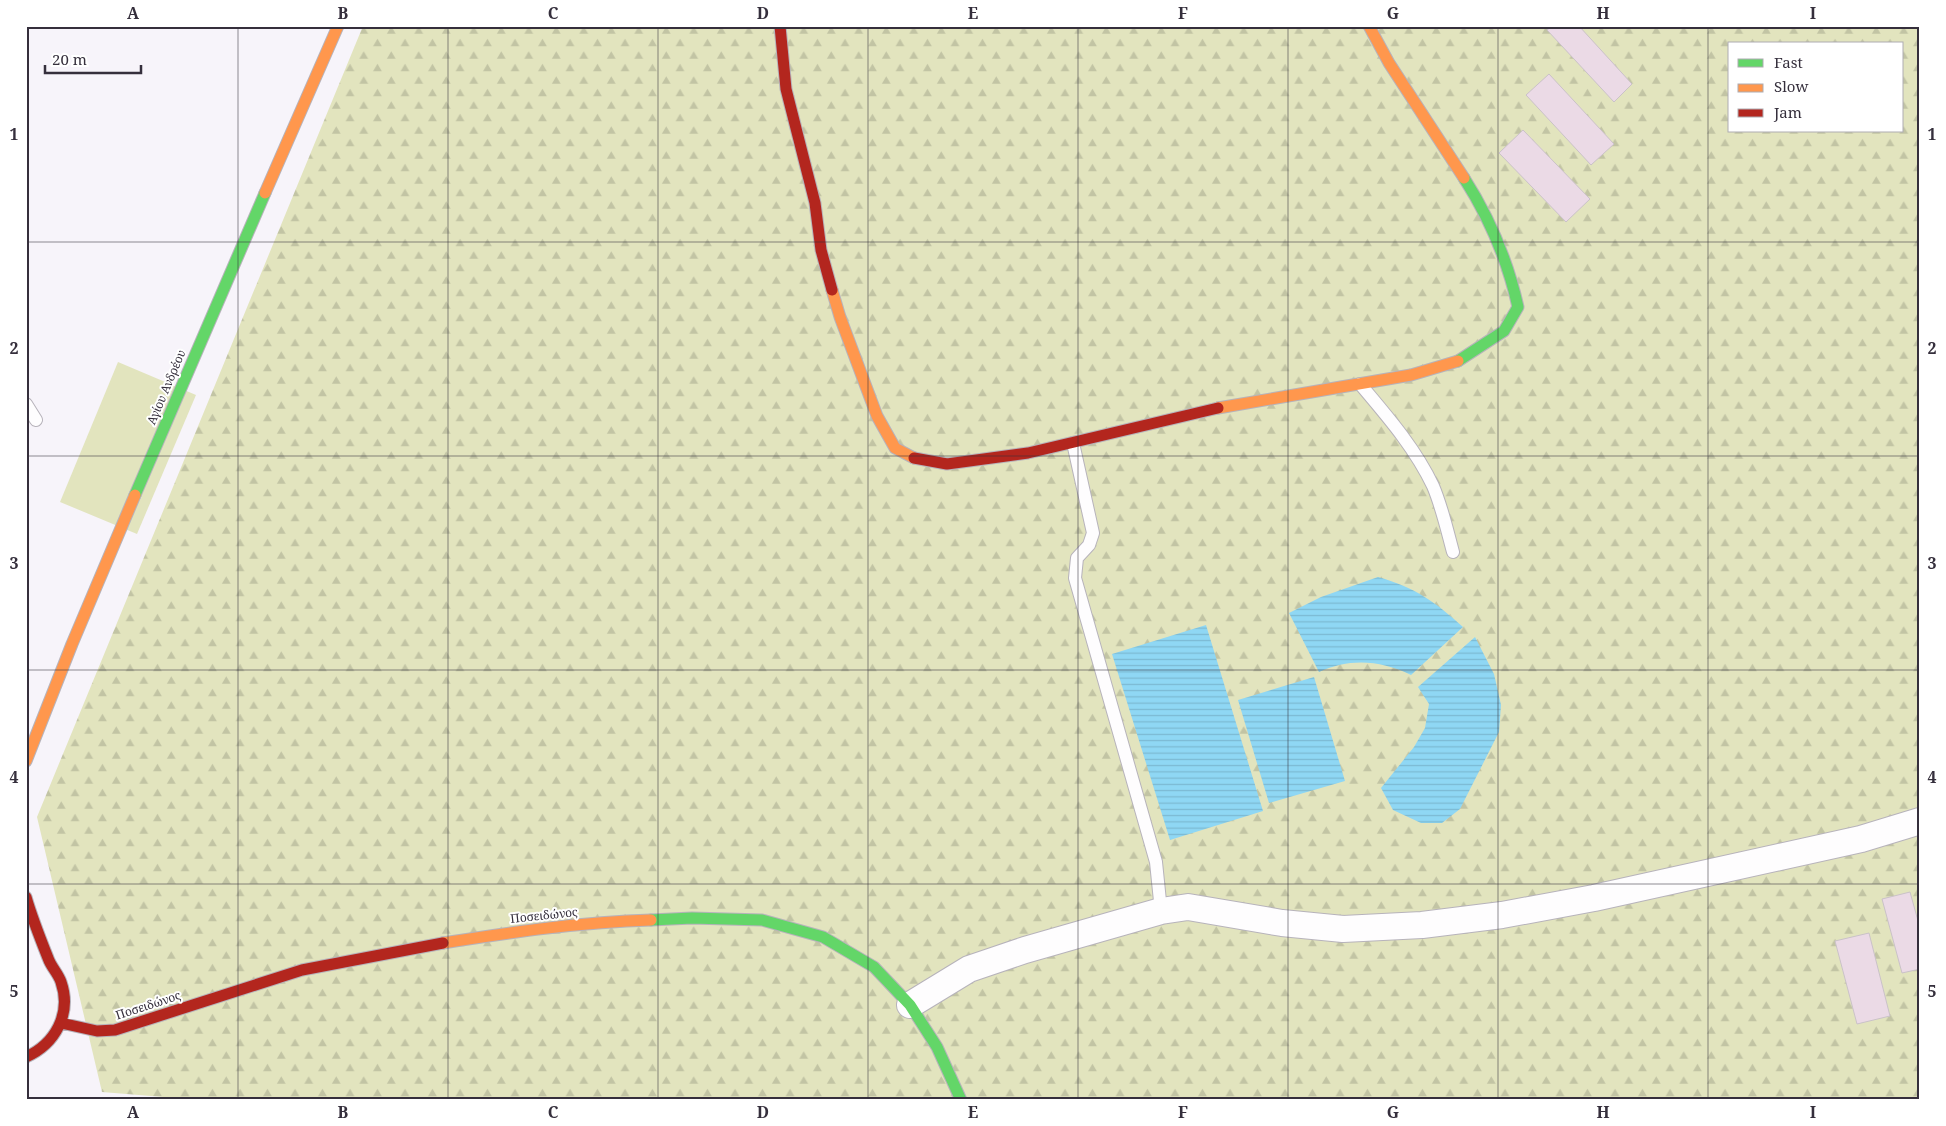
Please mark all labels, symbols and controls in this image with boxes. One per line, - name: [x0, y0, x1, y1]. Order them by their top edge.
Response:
- text: A: [127, 2, 140, 24]
- text: B: [338, 2, 349, 24]
- text: C: [548, 2, 559, 24]
- text: D: [757, 2, 769, 24]
- text: E: [968, 2, 978, 24]
- text: F: [1178, 2, 1188, 24]
- text: G: [1387, 2, 1399, 24]
- text: H: [1596, 2, 1610, 24]
- text: I: [1810, 2, 1816, 24]
- scale bar: [45, 42, 141, 74]
- legend: [1728, 42, 1904, 132]
- text: 20 m: [52, 49, 87, 69]
- text: Fast: [1774, 52, 1803, 72]
- text: Slow: [1774, 76, 1808, 96]
- text: Jam: [1773, 102, 1802, 122]
- text: 1: [9, 123, 19, 145]
- text: 1: [1927, 123, 1937, 145]
- text: 2: [9, 337, 19, 359]
- text: 2: [1927, 337, 1937, 359]
- street label: Αγίου Ανδρέου: [143, 347, 189, 427]
- text: 3: [9, 552, 19, 574]
- text: 3: [1927, 552, 1937, 574]
- text: 4: [9, 766, 19, 788]
- text: 4: [1927, 766, 1937, 788]
- street label: Ποσειδώνος: [509, 903, 579, 927]
- text: 5: [9, 980, 19, 1002]
- text: 5: [1927, 980, 1937, 1002]
- street label: Ποσειδώνος: [113, 986, 183, 1024]
- text: A: [127, 1101, 140, 1123]
- text: B: [338, 1101, 349, 1123]
- text: C: [548, 1101, 559, 1123]
- text: D: [757, 1101, 769, 1123]
- text: E: [968, 1101, 978, 1123]
- text: F: [1178, 1101, 1188, 1123]
- text: G: [1387, 1101, 1399, 1123]
- text: H: [1596, 1101, 1610, 1123]
- text: I: [1810, 1101, 1816, 1123]

